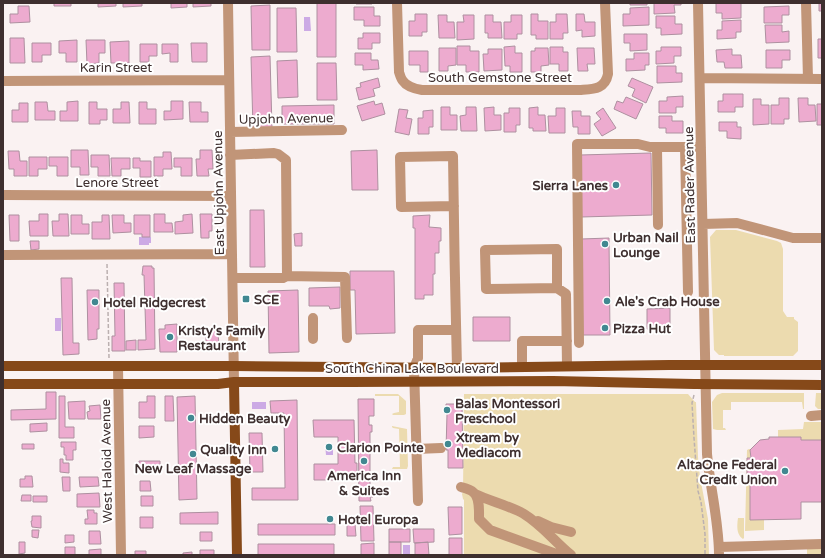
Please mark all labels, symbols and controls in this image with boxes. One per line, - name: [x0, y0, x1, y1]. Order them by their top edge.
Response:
- street label: Karin Street: [80, 60, 152, 76]
- street label: South Gemstone Street: [428, 70, 572, 86]
- street label: Upjohn Avenue: [238, 110, 334, 128]
- street label: East Rader Avenue: [681, 126, 699, 244]
- street label: East Upjohn Avenue: [210, 130, 228, 256]
- street label: Lenore Street: [75, 175, 159, 191]
- place label: Sierra Lanes: [533, 178, 608, 194]
- marker: Sierra Lanes: [611, 180, 621, 190]
- place label: Urban Nail Lounge: [613, 230, 679, 261]
- marker: Urban Nail Lounge: [600, 239, 610, 249]
- place label: SCE: [254, 292, 279, 308]
- marker: SCE: [241, 294, 251, 304]
- place label: Ale's Crab House: [615, 294, 720, 310]
- place label: Hotel Ridgecrest: [103, 295, 206, 311]
- marker: Ale's Crab House: [602, 296, 612, 306]
- marker: Hotel Ridgecrest: [90, 297, 100, 307]
- place label: Pizza Hut: [613, 321, 671, 337]
- place label: Kristy's Family Restaurant: [178, 323, 265, 354]
- marker: Pizza Hut: [600, 323, 610, 333]
- marker: Kristy's Family Restaurant: [165, 332, 175, 342]
- street label: South China Lake Boulevard: [325, 361, 499, 377]
- place label: Balas Montessori Preschool: [455, 396, 560, 427]
- street label: West Haloid Avenue: [98, 399, 116, 523]
- marker: Balas Montessori Preschool: [442, 405, 452, 415]
- place label: Hidden Beauty: [199, 411, 290, 427]
- marker: Hidden Beauty: [186, 413, 196, 423]
- place label: Xtream by Mediacom: [456, 430, 521, 461]
- marker: Xtream by Mediacom: [443, 439, 453, 449]
- place label: Clarion Pointe: [337, 440, 424, 456]
- place label: Quality Inn: [200, 442, 267, 458]
- marker: Clarion Pointe: [324, 442, 334, 452]
- marker: Quality Inn: [270, 444, 280, 454]
- marker: New Leaf Massage: [188, 449, 198, 459]
- marker: America Inn & Suites: [359, 456, 369, 466]
- place label: AltaOne Federal Credit Union: [677, 457, 777, 488]
- place label: New Leaf Massage: [135, 461, 252, 477]
- marker: AltaOne Federal Credit Union: [780, 466, 790, 476]
- place label: America Inn & Suites: [327, 468, 401, 499]
- place label: Hotel Europa: [338, 512, 419, 528]
- marker: Hotel Europa: [325, 514, 335, 524]

